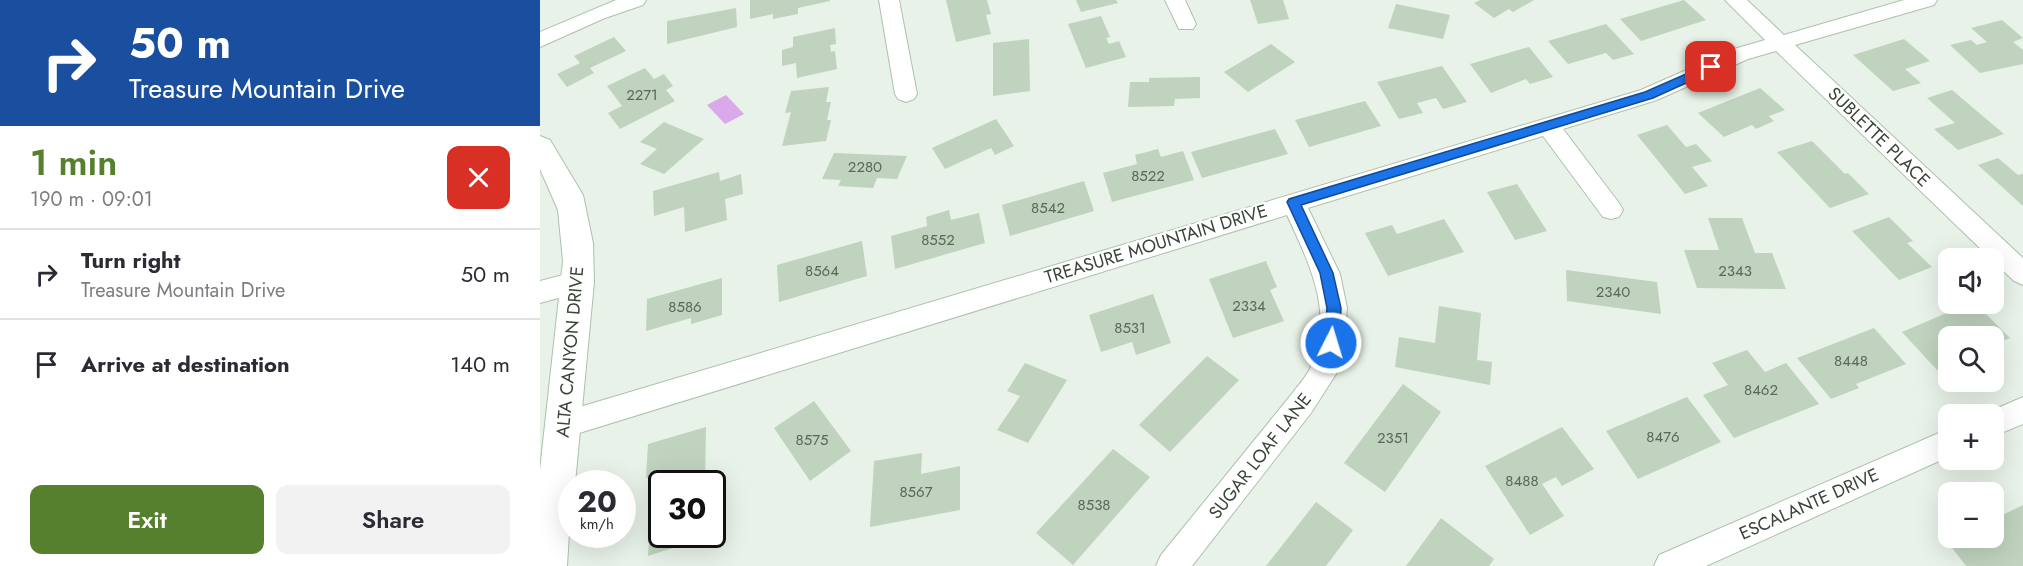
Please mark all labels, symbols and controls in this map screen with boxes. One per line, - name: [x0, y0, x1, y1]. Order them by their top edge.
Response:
- text: 50 m: [129, 13, 231, 74]
- icon: right: [30, 24, 108, 102]
- pin: [1685, 41, 1736, 92]
- icon: arrive: [1694, 50, 1727, 83]
- text: Treasure Mountain Drive: [129, 69, 405, 108]
- street label: SUBLETTE PLACE: [1822, 81, 1936, 193]
- house number: 2271: [626, 84, 658, 106]
- text: 1 min: [30, 136, 117, 188]
- button: close: [447, 146, 510, 209]
- house number: 2280: [848, 156, 882, 178]
- house number: 8522: [1131, 165, 1165, 187]
- text: 190 m · 09:01: [30, 185, 153, 214]
- house number: 8542: [1031, 197, 1065, 219]
- street label: TREASURE MOUNTAIN DRIVE: [1042, 198, 1270, 290]
- house number: 8552: [921, 229, 955, 251]
- text: Turn right: [81, 244, 181, 276]
- map controls: [1938, 248, 2004, 548]
- button: sound: [1938, 248, 2004, 314]
- icon: right: [30, 258, 63, 291]
- text: 50 m: [461, 258, 510, 290]
- house number: 8564: [805, 260, 839, 282]
- house number: 2343: [1718, 260, 1752, 282]
- street label: ALTA CANYON DRIVE: [550, 265, 590, 439]
- text: Treasure Mountain Drive: [81, 276, 285, 305]
- house number: 2340: [1596, 281, 1630, 303]
- house number: 2334: [1232, 295, 1266, 317]
- house number: 8586: [668, 296, 702, 318]
- position arrow: [1299, 311, 1363, 375]
- house number: 8531: [1114, 317, 1146, 339]
- button: search: [1938, 326, 2004, 392]
- icon: arrive: [30, 348, 63, 381]
- text: Arrive at destination: [81, 348, 290, 380]
- text: 140 m: [450, 348, 510, 380]
- house number: 8448: [1834, 350, 1868, 372]
- house number: 8462: [1744, 379, 1778, 401]
- street label: SUGAR LOAF LANE: [1202, 387, 1318, 525]
- button: +: [1938, 404, 2004, 470]
- house number: 8476: [1646, 426, 1680, 448]
- house number: 2351: [1377, 427, 1409, 449]
- house number: 8575: [796, 429, 829, 451]
- street label: ESCALANTE DRIVE: [1735, 462, 1883, 546]
- speed limit sign: 30: [648, 470, 726, 548]
- house number: 8488: [1505, 470, 1539, 492]
- text: 20: [577, 480, 617, 523]
- house number: 8567: [899, 481, 933, 503]
- button: −: [1938, 482, 2004, 548]
- button: Exit: [30, 485, 264, 554]
- button: Share: [276, 485, 510, 554]
- house number: 8538: [1077, 494, 1111, 516]
- text: km/h: [580, 513, 614, 535]

